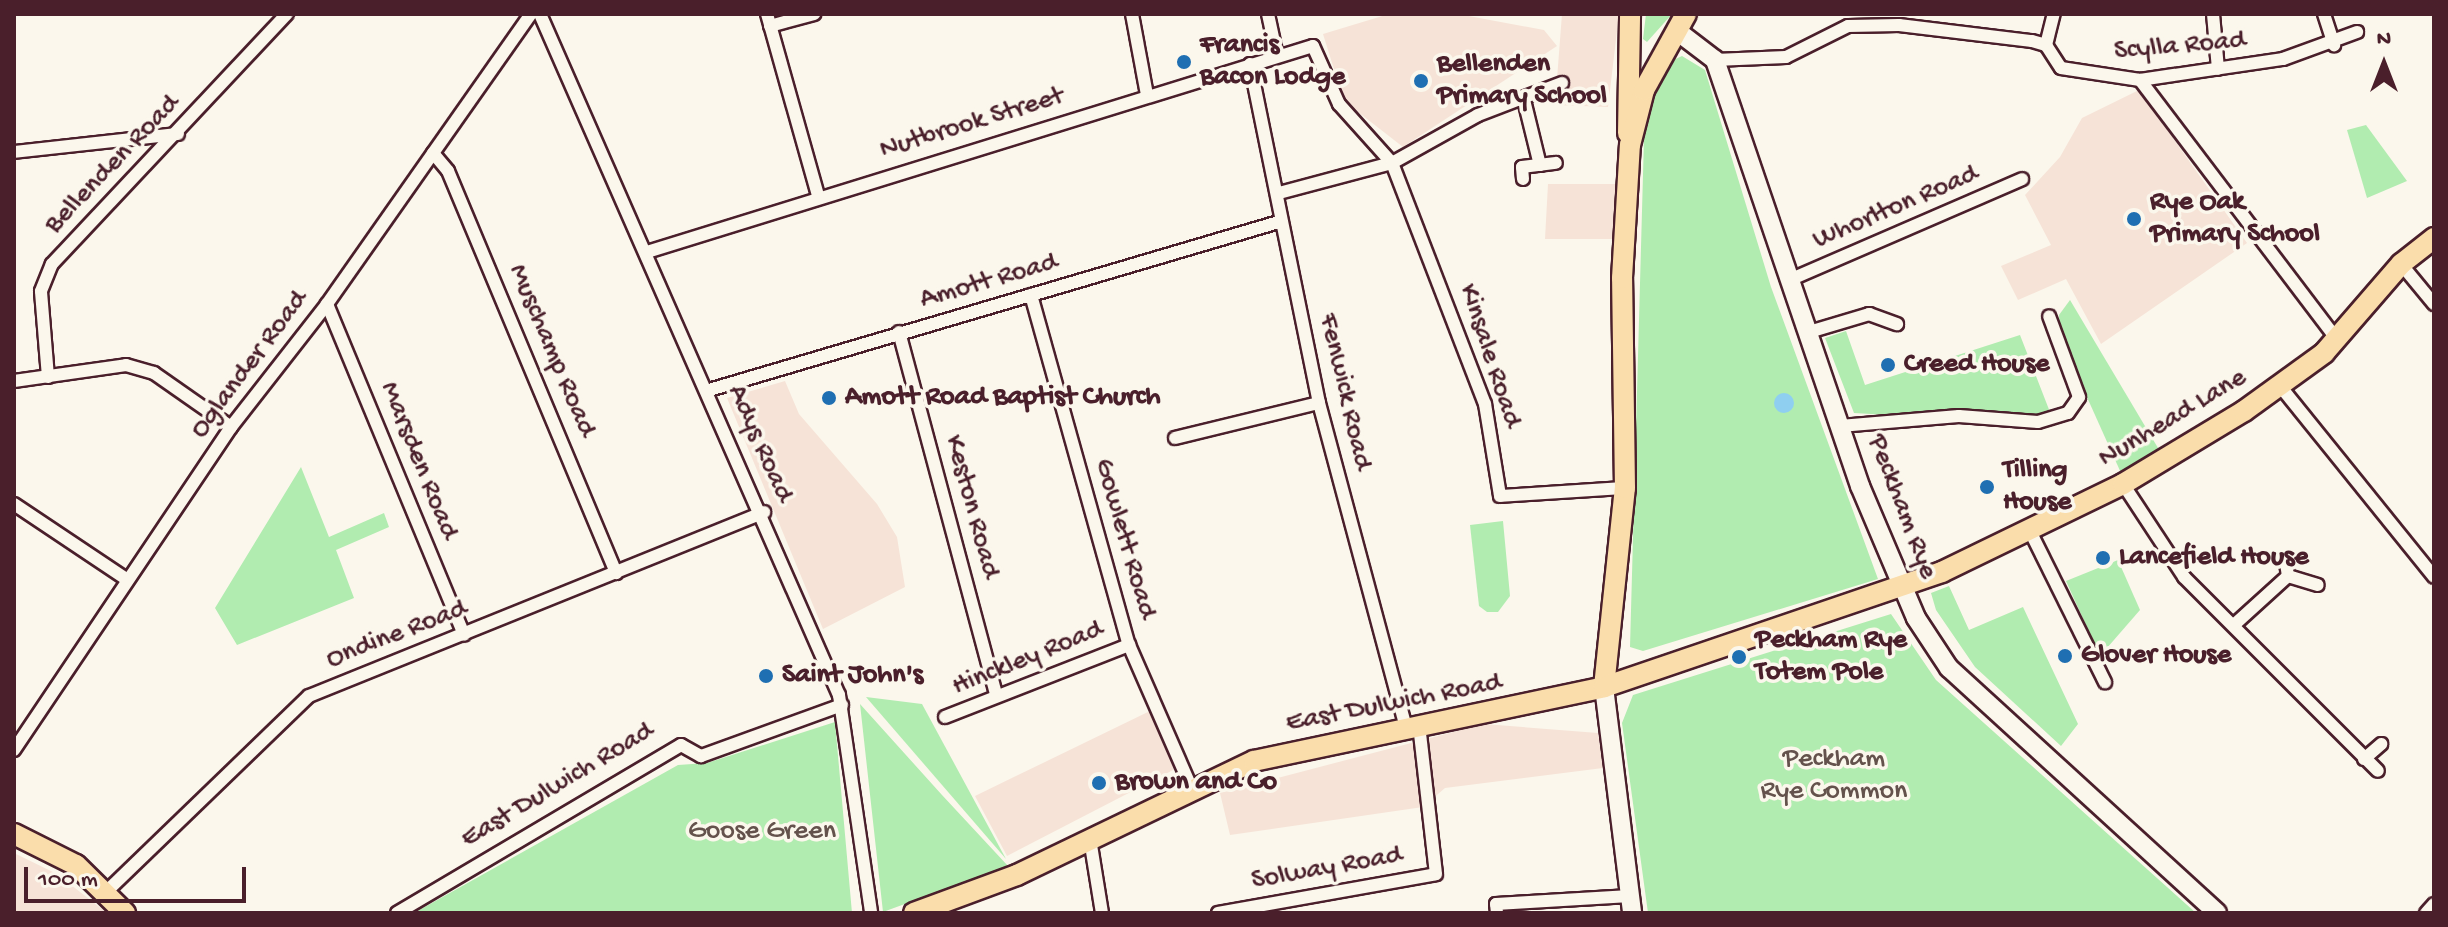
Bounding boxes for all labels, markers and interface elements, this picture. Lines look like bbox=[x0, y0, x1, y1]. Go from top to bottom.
north arrow bbox=[2344, 24, 2424, 104]
street label: Scylla Road bbox=[2113, 25, 2247, 69]
text: N bbox=[2377, 27, 2391, 53]
place label: Francis Bacon Lodge bbox=[1200, 29, 1345, 95]
place label: Bellenden Primary School bbox=[1437, 48, 1607, 114]
marker: Francis Bacon Lodge bbox=[1175, 53, 1193, 71]
marker: Bellenden Primary School bbox=[1412, 72, 1430, 90]
street label: Nutbrook Street bbox=[876, 80, 1068, 168]
street label: Bellenden Road bbox=[38, 88, 188, 242]
street label: Whorlton Road bbox=[1808, 158, 1984, 258]
place label: Rye Oak Primary School bbox=[2150, 186, 2320, 252]
marker: Rye Oak Primary School bbox=[2125, 210, 2143, 228]
street label: Amott Road bbox=[916, 246, 1062, 318]
street label: Muschamp Road bbox=[500, 260, 602, 442]
street label: Kinsale Road bbox=[1450, 280, 1528, 432]
street label: Oglander Road bbox=[184, 284, 316, 446]
street label: Fenwick Road bbox=[1310, 310, 1378, 474]
place label: Creed House bbox=[1904, 348, 2049, 382]
marker: Creed House bbox=[1879, 356, 1897, 374]
street label: Nunhead Lane bbox=[2093, 362, 2253, 476]
street label: Marsden Road bbox=[371, 377, 465, 545]
street label: Adys Road bbox=[718, 380, 800, 508]
place label: Amott Road Baptist Church bbox=[845, 381, 1161, 415]
marker: Amott Road Baptist Church bbox=[820, 389, 838, 407]
street label: Peckham Rye bbox=[1858, 430, 1944, 584]
street label: Keston Road bbox=[936, 432, 1006, 582]
place label: Tilling House bbox=[2003, 454, 2071, 520]
street label: Gowlett Road bbox=[1085, 455, 1163, 623]
marker: Tilling House bbox=[1978, 478, 1996, 496]
place label: Lancefield House bbox=[2119, 541, 2309, 575]
marker: Lancefield House bbox=[2094, 549, 2112, 567]
street label: Ondine Road bbox=[322, 593, 472, 677]
street label: Hinckley Road bbox=[948, 614, 1108, 704]
place label: Peckham Rye Totem Pole bbox=[1755, 624, 1907, 690]
place label: Glover House bbox=[2081, 639, 2231, 673]
marker: Glover House bbox=[2056, 647, 2074, 665]
marker: Peckham Rye Totem Pole bbox=[1730, 648, 1748, 666]
place label: Saint John's bbox=[782, 659, 923, 693]
marker: Saint John's bbox=[757, 667, 775, 685]
street label: East Dulwich Road bbox=[1283, 667, 1505, 741]
street label: East Dulwich Road bbox=[455, 715, 661, 857]
park label: Peckham Rye Common bbox=[1761, 743, 1907, 809]
place label: Brown and Co bbox=[1115, 766, 1277, 800]
marker: Brown and Co bbox=[1090, 774, 1108, 792]
park label: Goose Green bbox=[688, 815, 836, 849]
street label: Solway Road bbox=[1249, 839, 1405, 899]
scale bar bbox=[28, 851, 250, 901]
text: 100 m bbox=[38, 866, 98, 895]

